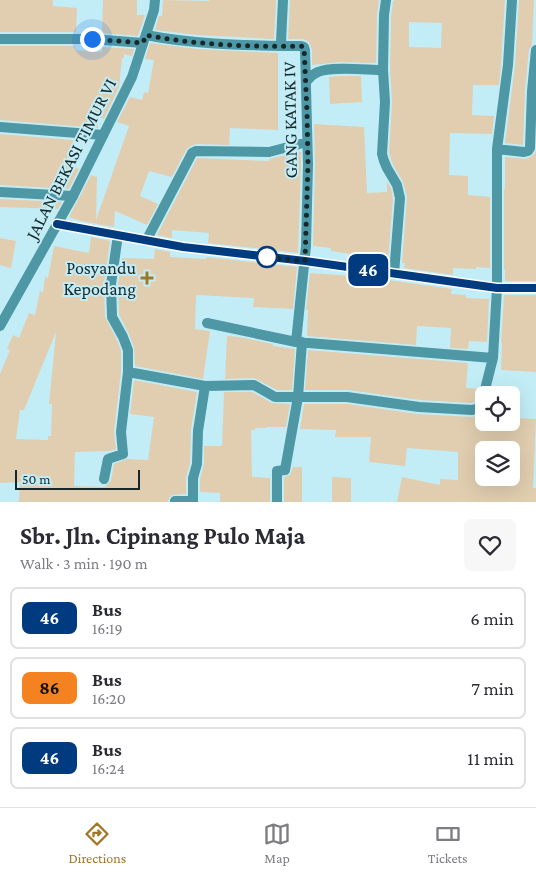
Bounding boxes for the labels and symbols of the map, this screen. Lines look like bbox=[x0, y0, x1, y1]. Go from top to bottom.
your location bbox=[80, 27, 105, 52]
street label: GANG KATAK IV bbox=[279, 61, 301, 179]
street label: JALAN BEKASI TIMUR VI bbox=[21, 75, 120, 245]
unlabelled marker bbox=[256, 246, 278, 268]
line badge: 46 bbox=[346, 254, 390, 286]
place label: Posyandu Kepodang bbox=[63, 258, 136, 299]
marker: Posyandu Kepodang bbox=[140, 271, 154, 285]
scale bar bbox=[15, 467, 140, 490]

